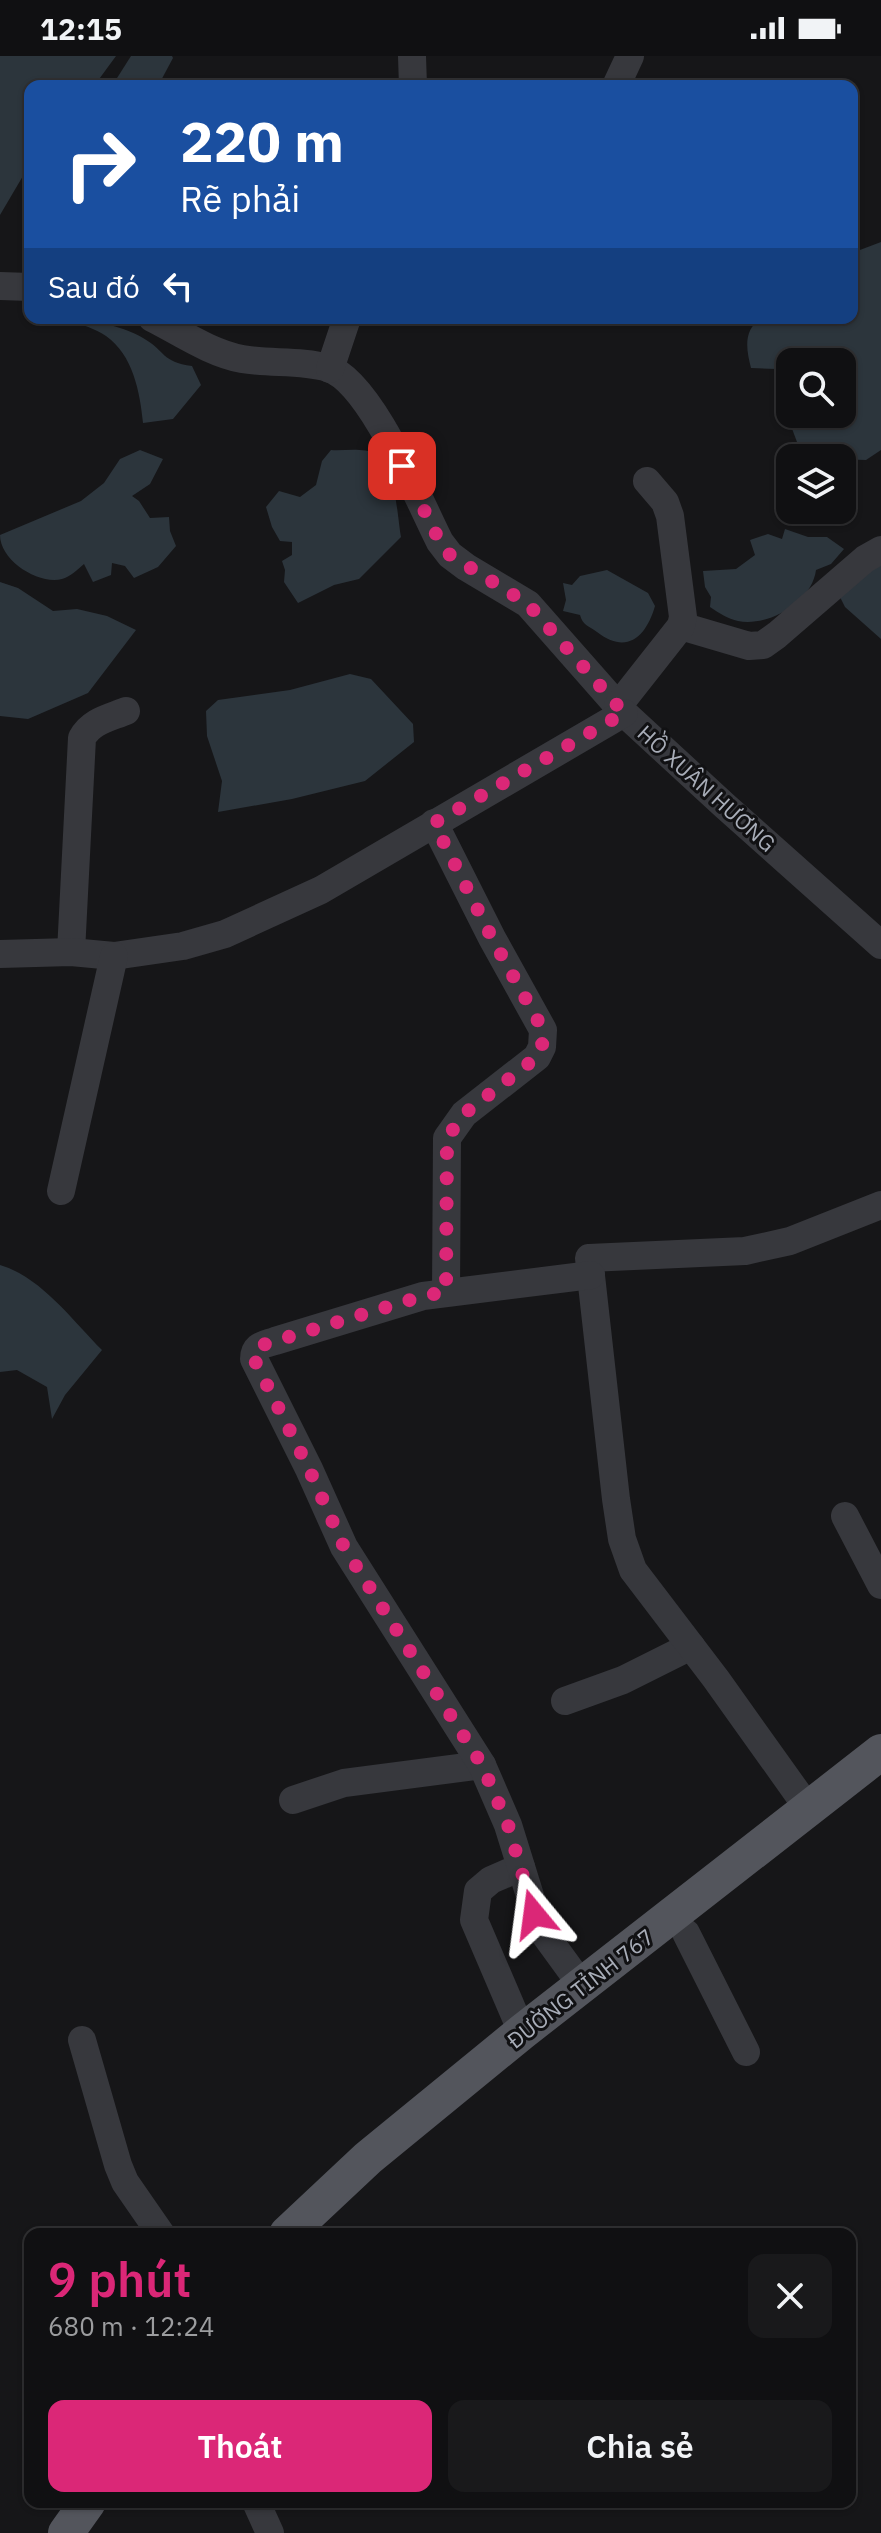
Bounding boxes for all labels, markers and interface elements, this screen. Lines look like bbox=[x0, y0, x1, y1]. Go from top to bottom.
text: 12:15 bbox=[40, 9, 122, 48]
text: 220 m bbox=[180, 105, 344, 177]
icon: right bbox=[48, 112, 152, 216]
text: Rẽ phải bbox=[180, 175, 300, 222]
icon: left bbox=[156, 264, 200, 308]
text: Sau đó bbox=[48, 267, 140, 306]
map controls bbox=[776, 348, 856, 524]
button: search bbox=[776, 348, 856, 428]
pin bbox=[368, 432, 436, 500]
icon: arrive bbox=[380, 444, 424, 488]
button: layers bbox=[776, 444, 856, 524]
street label: HỒ XUÂN HƯƠNG bbox=[632, 717, 784, 858]
position arrow bbox=[492, 1872, 576, 1956]
street label: ĐƯỜNG TỈNH 767 bbox=[501, 1922, 659, 2054]
text: 9 phút bbox=[48, 2248, 191, 2310]
button: close bbox=[748, 2254, 832, 2338]
text: 680 m · 12:24 bbox=[48, 2309, 214, 2343]
button: Thoát bbox=[48, 2400, 432, 2492]
button: Chia sẻ bbox=[448, 2400, 832, 2492]

